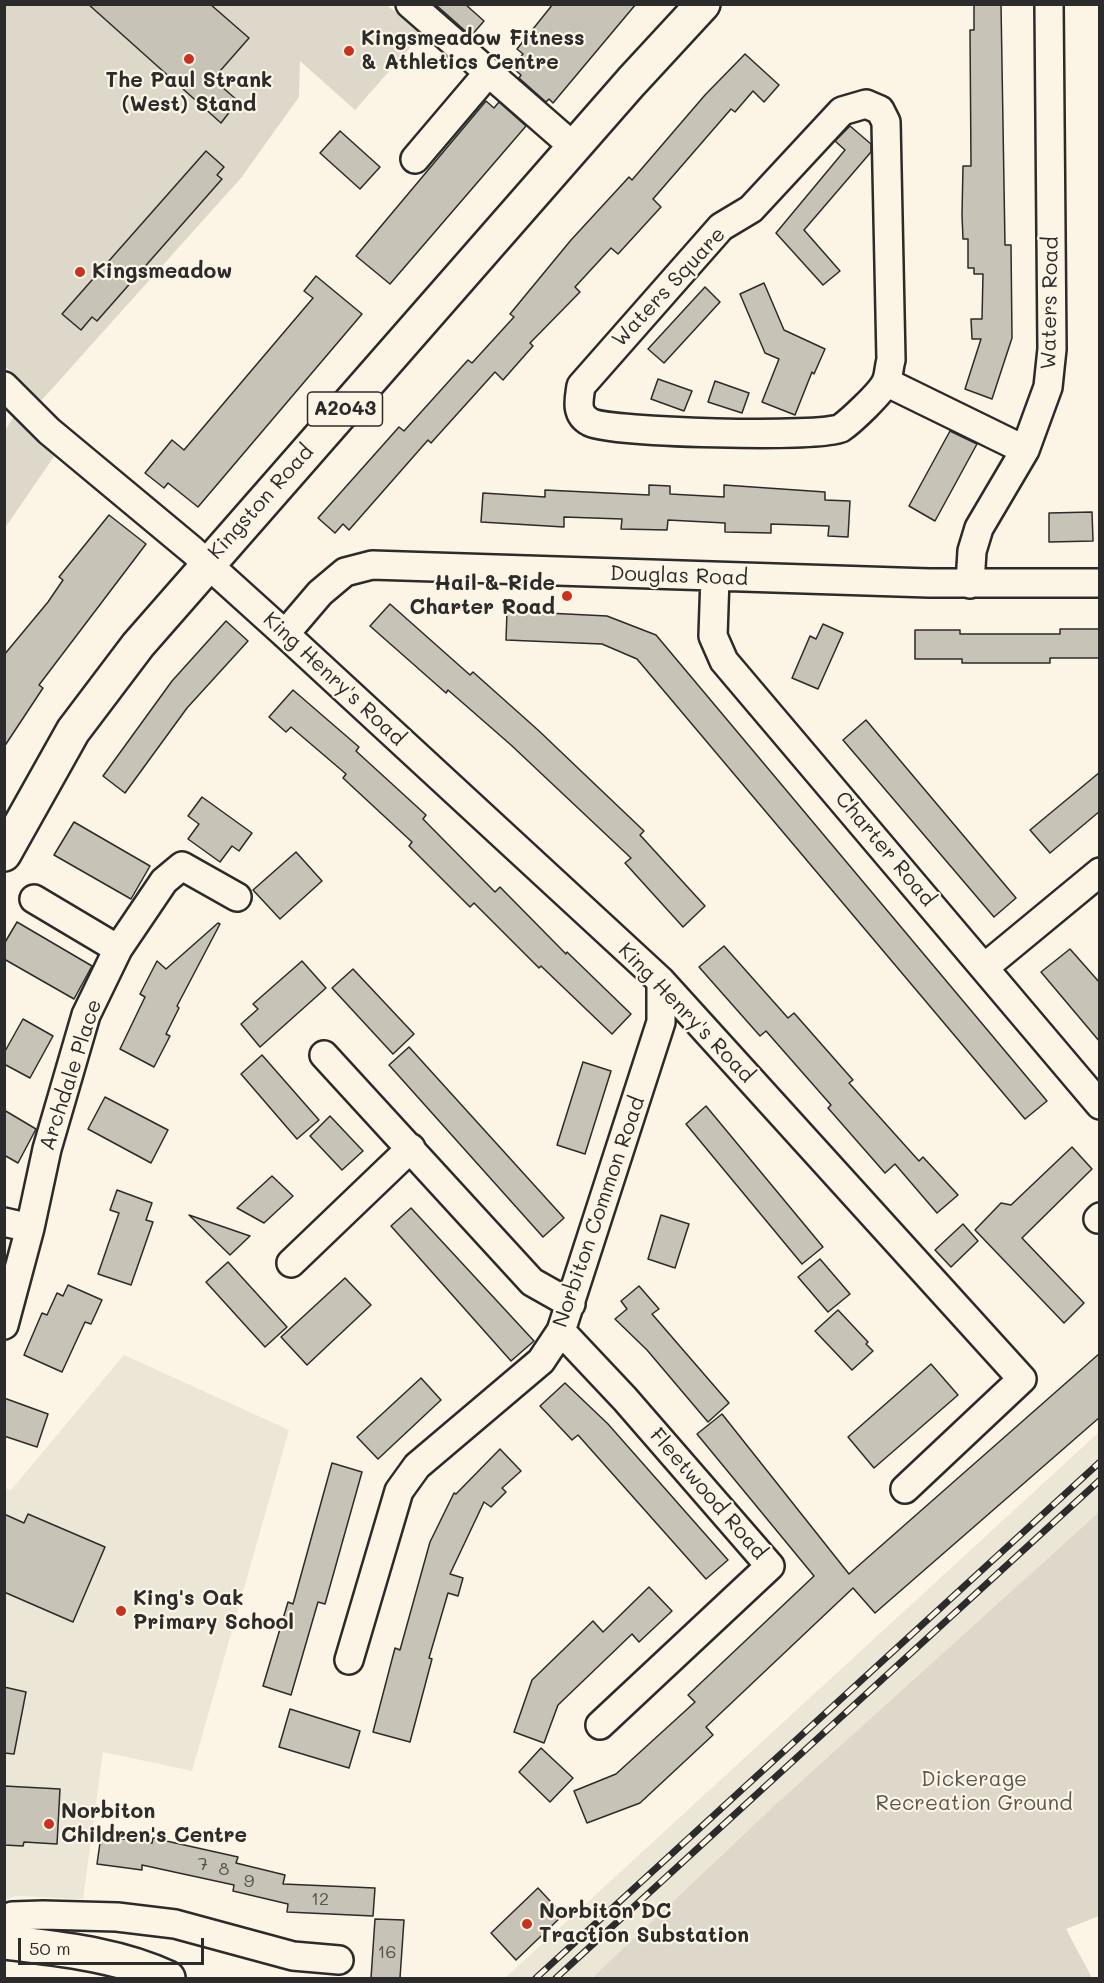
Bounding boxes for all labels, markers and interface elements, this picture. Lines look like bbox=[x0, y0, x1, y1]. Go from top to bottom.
place label: Kingsmeadow Fitness & Athletics Centre bbox=[361, 26, 585, 76]
marker: Kingsmeadow Fitness & Athletics Centre bbox=[342, 44, 356, 58]
marker: The Paul Strank (West) Stand bbox=[182, 52, 196, 66]
place label: The Paul Strank (West) Stand bbox=[106, 68, 272, 118]
street label: Waters Square bbox=[607, 222, 731, 352]
street label: Waters Road bbox=[1036, 236, 1064, 370]
place label: Kingsmeadow bbox=[92, 259, 232, 285]
marker: Kingsmeadow bbox=[73, 265, 87, 279]
road number: A2043 bbox=[308, 392, 382, 426]
street label: Kingston Road bbox=[203, 439, 319, 565]
street label: Douglas Road bbox=[610, 561, 748, 591]
place label: Hail & Ride Charter Road bbox=[410, 571, 555, 621]
marker: Hail & Ride Charter Road bbox=[560, 589, 574, 603]
street label: King Henry's Road bbox=[258, 607, 410, 751]
street label: Charter Road bbox=[830, 786, 940, 912]
street label: King Henry's Road bbox=[613, 938, 759, 1088]
street label: Archdale Place bbox=[35, 996, 107, 1154]
street label: Norbiton Common Road bbox=[548, 1093, 650, 1331]
street label: Fleetwood Road bbox=[644, 1423, 772, 1565]
place label: King's Oak Primary School bbox=[133, 1586, 294, 1636]
marker: King's Oak Primary School bbox=[114, 1604, 128, 1618]
park label: Dickerage Recreation Ground bbox=[876, 1767, 1072, 1817]
place label: Norbiton Children's Centre bbox=[61, 1799, 247, 1849]
marker: Norbiton Children's Centre bbox=[42, 1817, 56, 1831]
house number: 7 bbox=[198, 1853, 208, 1875]
house number: 8 bbox=[219, 1858, 229, 1880]
house number: 9 bbox=[244, 1870, 254, 1892]
house number: 12 bbox=[311, 1888, 329, 1910]
place label: Norbiton DC Traction Substation bbox=[539, 1899, 749, 1949]
marker: Norbiton DC Traction Substation bbox=[520, 1917, 534, 1931]
scale bar bbox=[21, 1926, 207, 1964]
text: 50 m bbox=[29, 1936, 71, 1960]
house number: 16 bbox=[378, 1941, 396, 1963]

